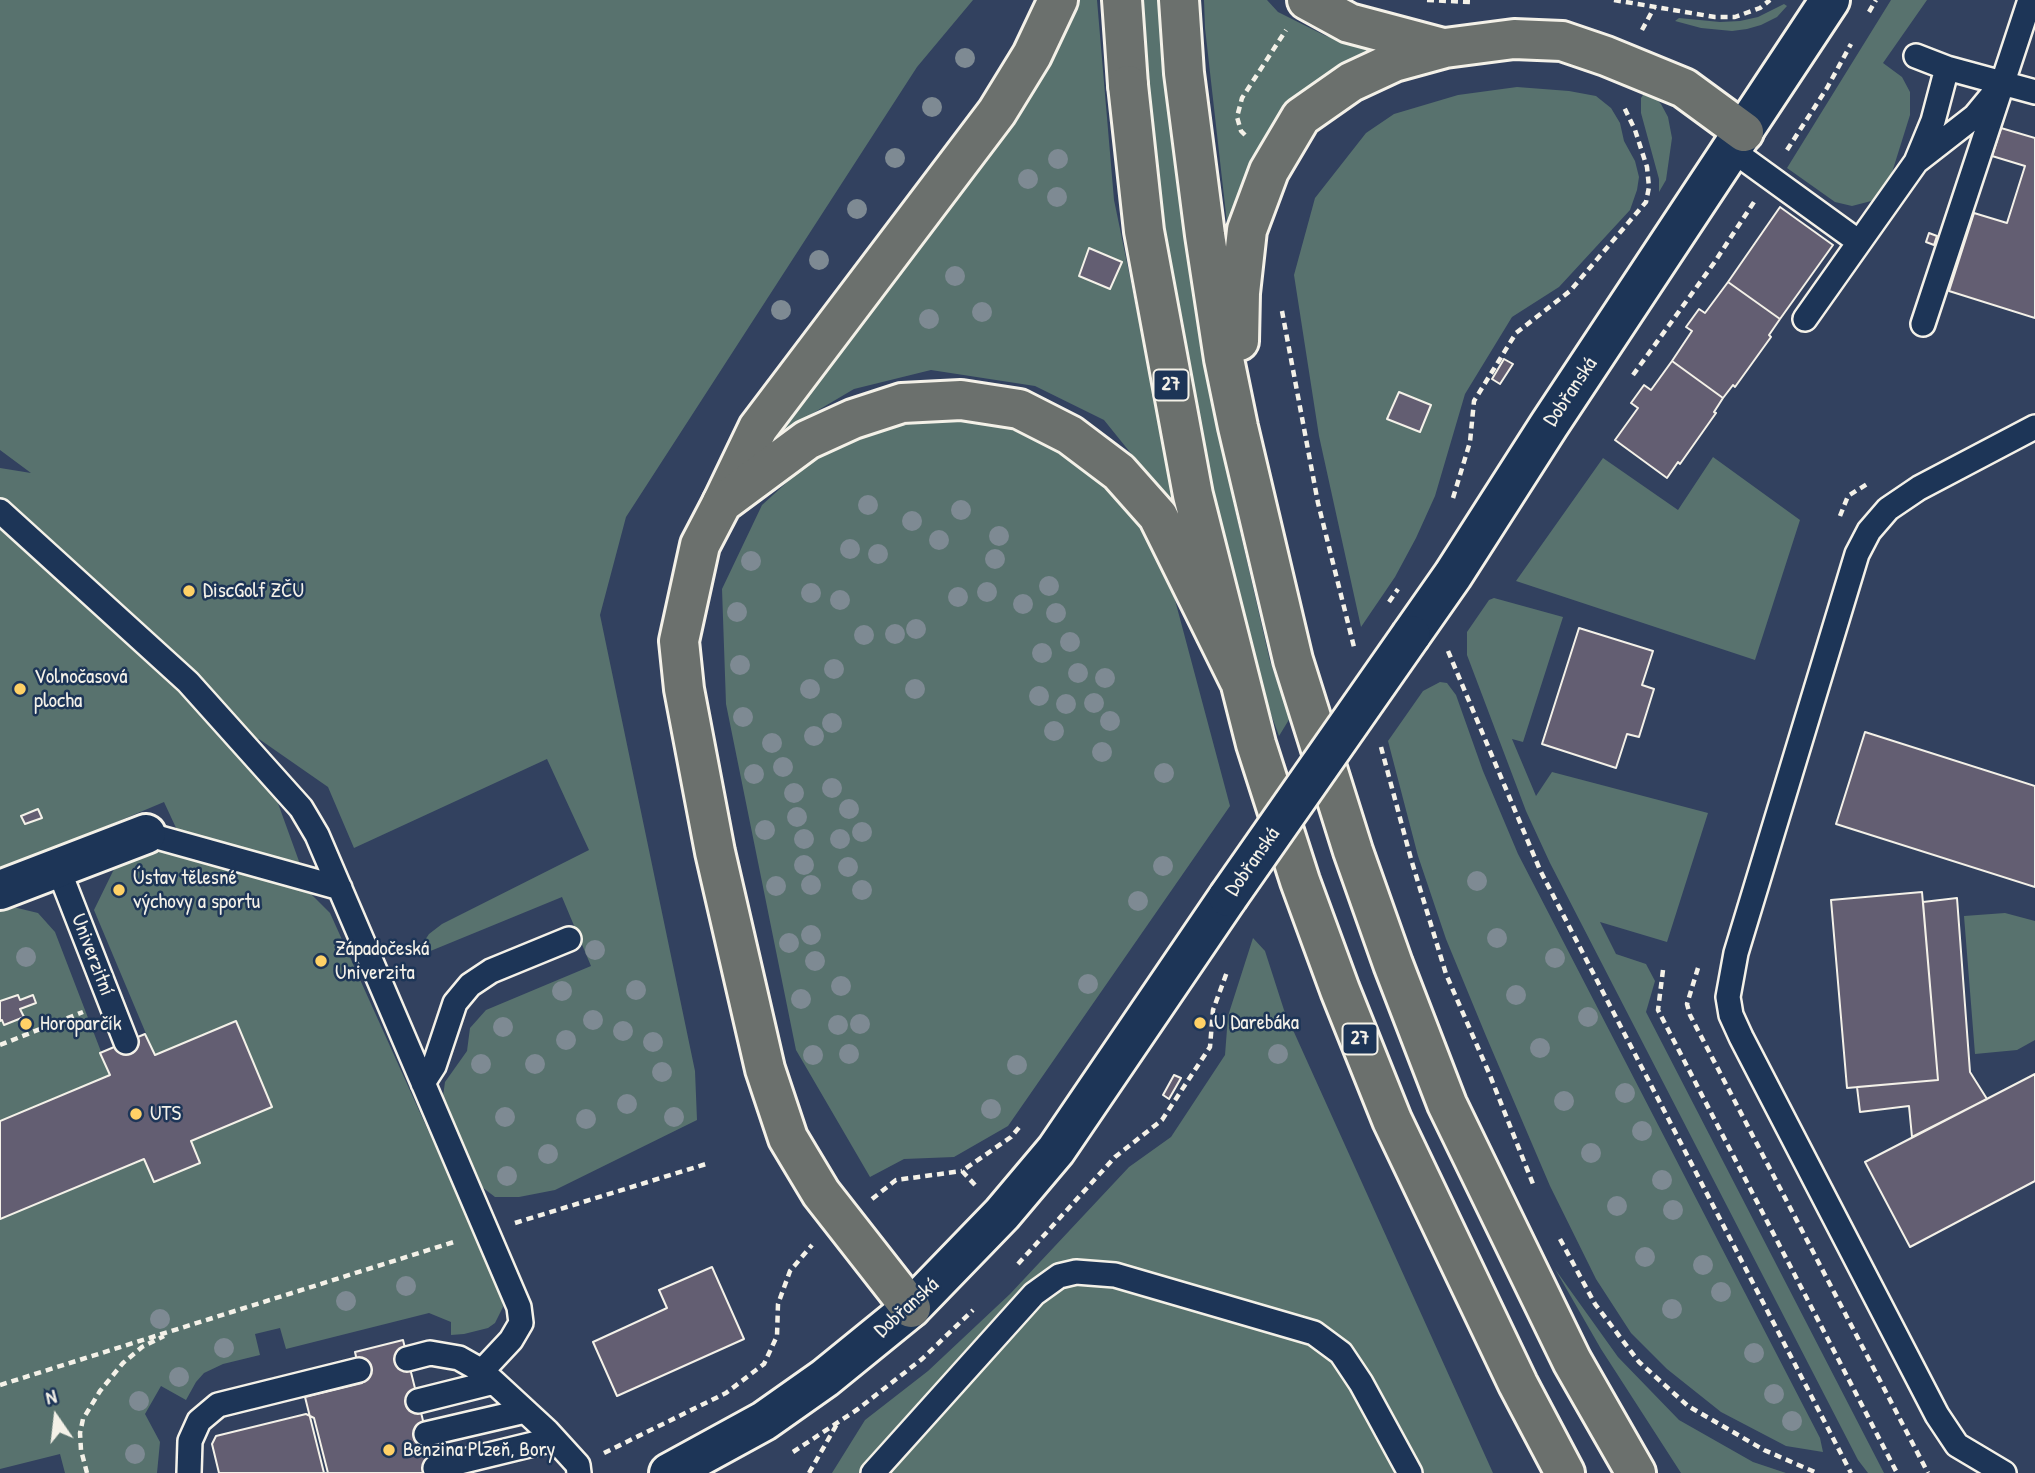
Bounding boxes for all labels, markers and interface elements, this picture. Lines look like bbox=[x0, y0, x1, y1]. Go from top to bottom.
street label: Dobřanská bbox=[1539, 353, 1603, 431]
road number: 27 bbox=[1154, 370, 1188, 400]
place label: DiscGolf ZČU bbox=[203, 578, 304, 604]
marker: DiscGolf ZČU bbox=[181, 583, 197, 599]
place label: Volnočasová plocha bbox=[34, 664, 127, 714]
marker: Volnočasová plocha bbox=[12, 681, 28, 697]
street label: Dobřanská bbox=[1220, 823, 1286, 901]
place label: Ústav tělesné výchovy a sportu bbox=[133, 865, 260, 915]
marker: Ústav tělesné výchovy a sportu bbox=[111, 882, 127, 898]
street label: Univerzitní bbox=[65, 910, 119, 1000]
place label: Západočeská Univerzita bbox=[335, 936, 429, 986]
marker: Západočeská Univerzita bbox=[313, 953, 329, 969]
place label: U Darebáka bbox=[1214, 1010, 1299, 1036]
place label: Horoparčík bbox=[40, 1011, 122, 1037]
marker: U Darebáka bbox=[1192, 1015, 1208, 1031]
marker: Horoparčík bbox=[18, 1016, 34, 1032]
road number: 27 bbox=[1342, 1023, 1378, 1054]
place label: UTS bbox=[150, 1101, 181, 1127]
marker: UTS bbox=[128, 1106, 144, 1122]
street label: Dobřanská bbox=[870, 1273, 944, 1343]
north arrow bbox=[21, 1382, 91, 1452]
text: N bbox=[43, 1383, 59, 1410]
place label: Benzina Plzeň, Bory bbox=[403, 1437, 555, 1463]
marker: Benzina Plzeň, Bory bbox=[381, 1442, 397, 1458]

